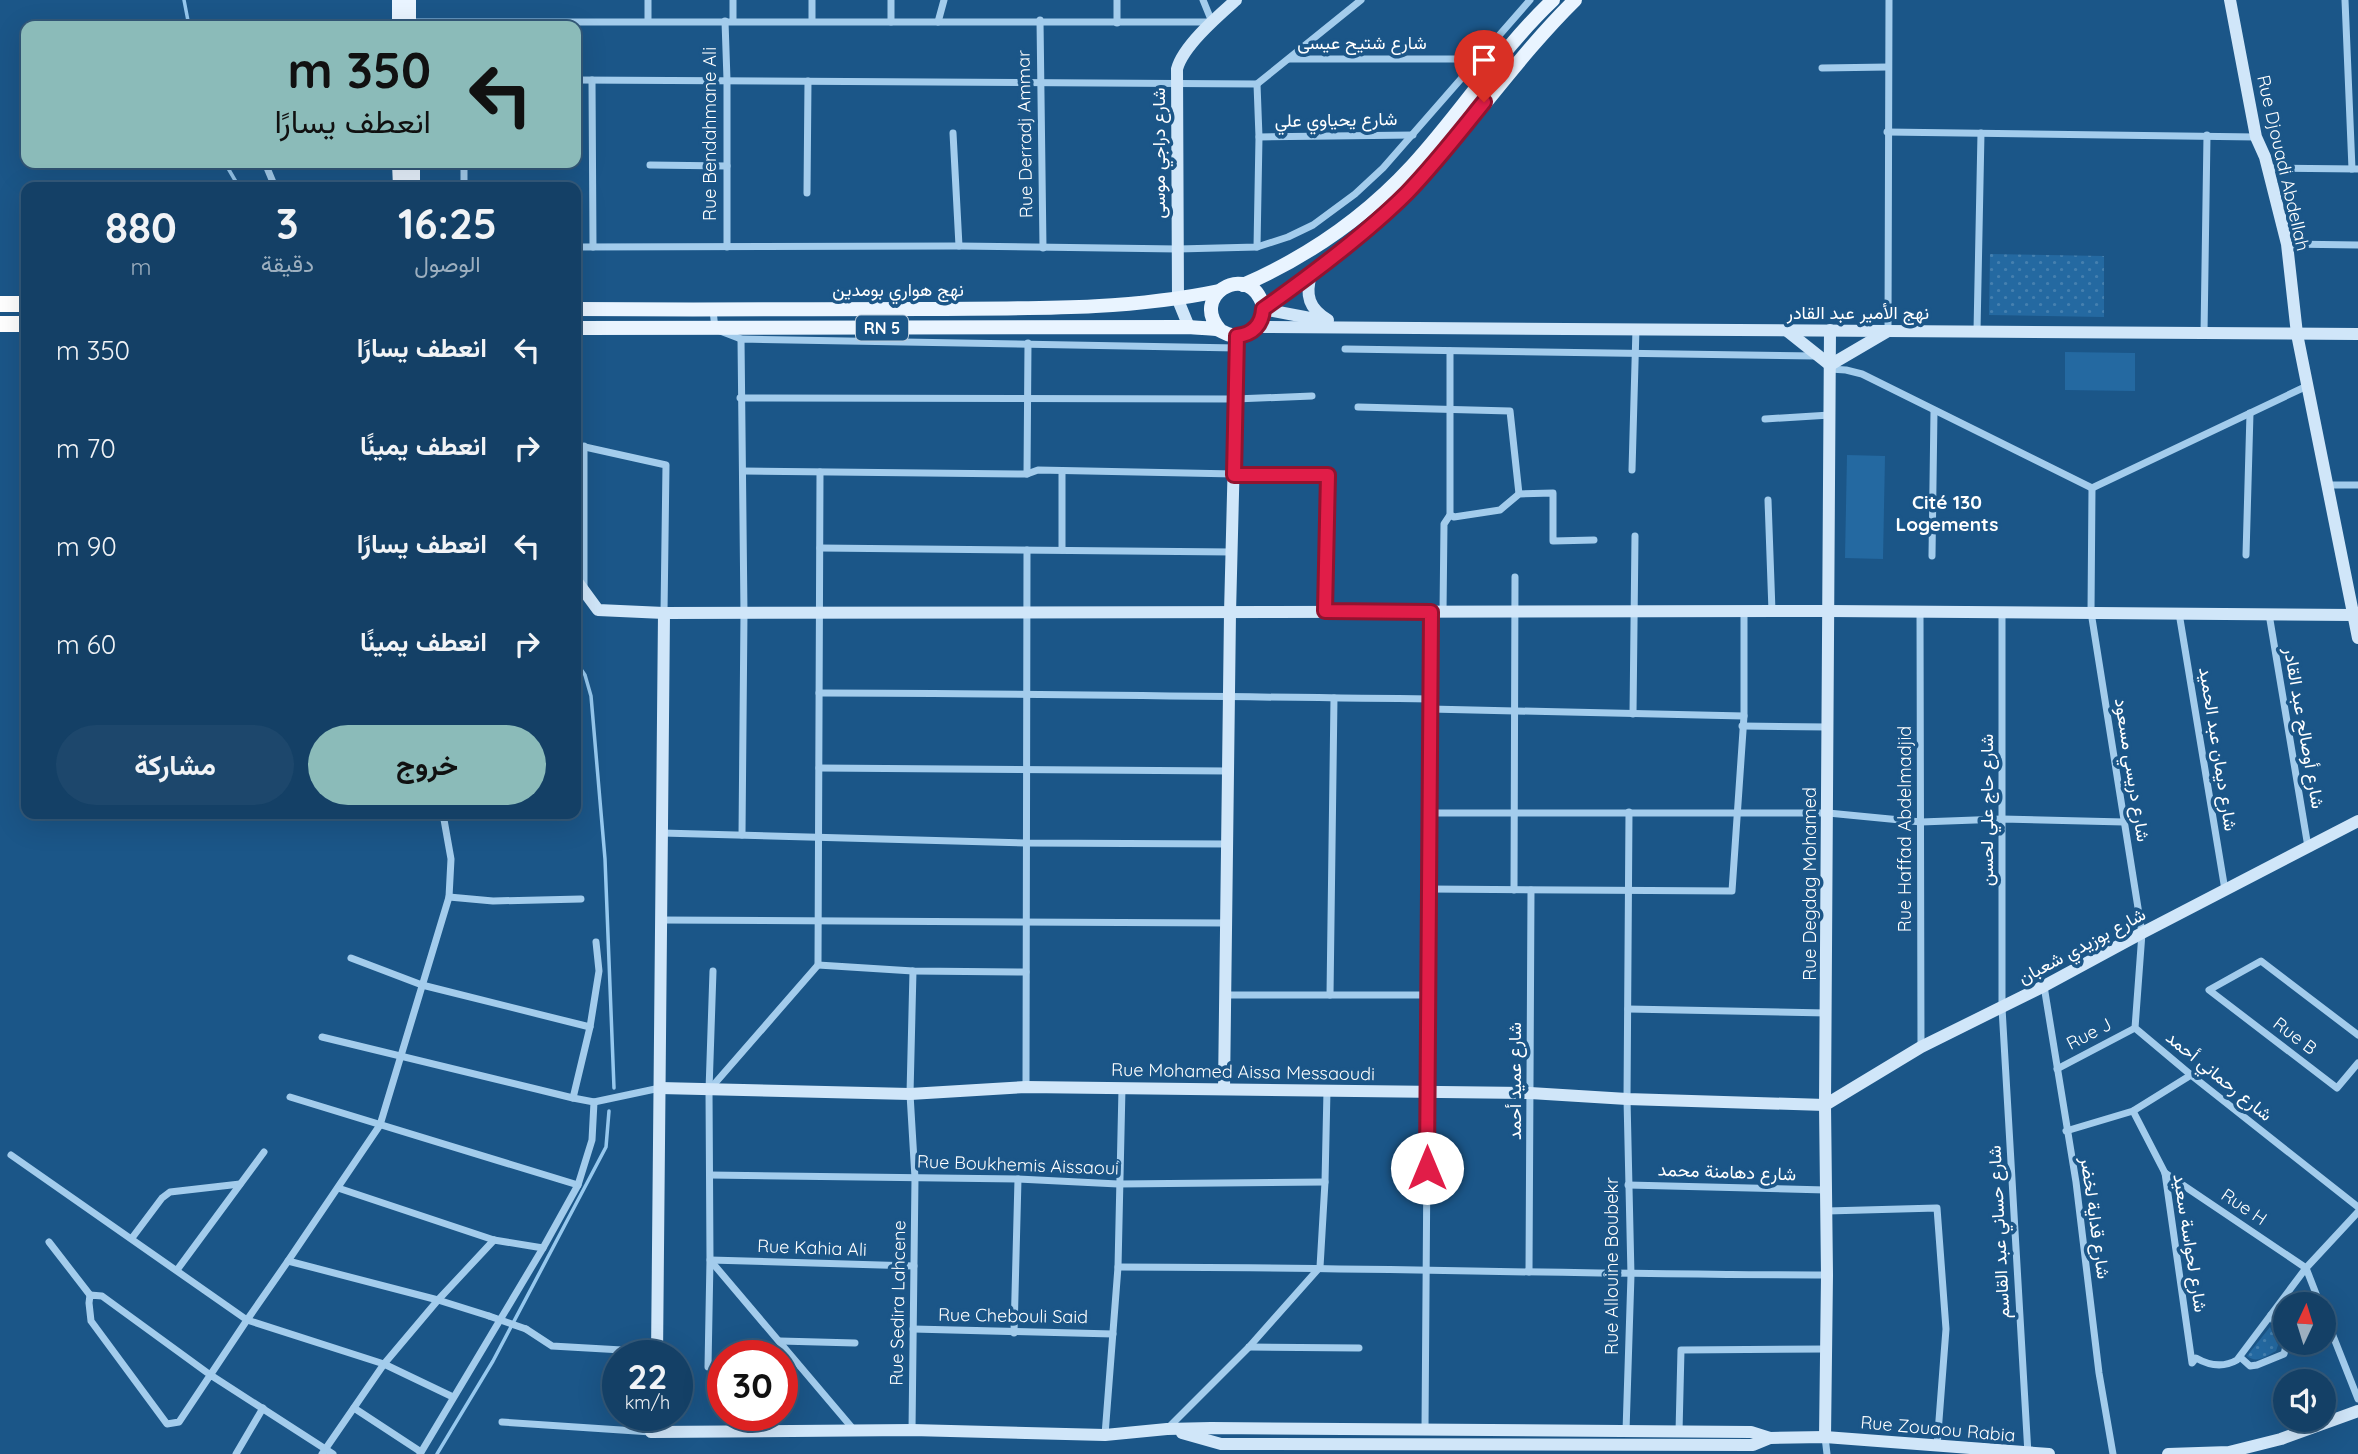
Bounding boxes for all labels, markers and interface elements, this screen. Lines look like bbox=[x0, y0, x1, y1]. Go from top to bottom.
pin bbox=[1454, 30, 1514, 102]
street label: شارع شتيح عيسى bbox=[1297, 31, 1427, 55]
text: 350 m bbox=[287, 39, 431, 100]
icon: arrive bbox=[1465, 41, 1503, 79]
street label: Rue Bendahmane Ali bbox=[698, 47, 721, 221]
icon: left bbox=[455, 49, 546, 140]
street label: Rue Derradj Ammar bbox=[1012, 50, 1037, 218]
street label: Rue Djouadi Abdellah bbox=[2252, 73, 2315, 253]
street label: شارع دراجي موسى bbox=[1147, 88, 1174, 218]
text: انعطف يسارًا bbox=[275, 101, 431, 141]
street label: شارع يحياوي علي bbox=[1274, 107, 1398, 136]
text: 3 bbox=[276, 197, 299, 250]
text: 16:25 bbox=[398, 197, 497, 250]
text: 880 bbox=[105, 201, 177, 254]
text: دقيقة bbox=[261, 249, 314, 278]
text: الوصول bbox=[414, 249, 481, 278]
text: m bbox=[130, 252, 151, 281]
street label: نهج هواري بومدين bbox=[832, 278, 964, 305]
street label: نهج الأمير عبد القادر bbox=[1786, 301, 1929, 325]
road number: RN 5 bbox=[856, 316, 908, 340]
text: انعطف يسارًا bbox=[357, 331, 487, 364]
icon: left bbox=[508, 331, 546, 369]
text: 350 m bbox=[56, 334, 130, 367]
text: انعطف يمينًا bbox=[360, 429, 487, 462]
icon: right bbox=[508, 429, 546, 467]
text: 70 m bbox=[56, 432, 116, 465]
district label: Cité 130 Logements bbox=[1896, 490, 1998, 536]
text: انعطف يسارًا bbox=[357, 527, 487, 560]
icon: left bbox=[508, 527, 546, 565]
text: 90 m bbox=[56, 530, 117, 563]
text: انعطف يمينًا bbox=[360, 625, 487, 658]
icon: right bbox=[508, 625, 546, 663]
text: 60 m bbox=[56, 628, 116, 661]
street label: شارع أوصالح عبد القادر bbox=[2278, 644, 2330, 811]
street label: شارع ديمان عبد الحميد bbox=[2193, 665, 2243, 833]
street label: شارع دريسي مسعود bbox=[2106, 697, 2155, 844]
button: مشاركة bbox=[56, 725, 294, 805]
button: خروج bbox=[308, 725, 546, 805]
street label: Rue Haffad Abdelmadjid bbox=[1893, 726, 1916, 932]
street label: شارع حاج علي لحسن bbox=[1975, 734, 2002, 886]
street label: Rue Degdag Mohamed bbox=[1798, 787, 1821, 981]
street label: شارع بوزيدي شعبان bbox=[2014, 902, 2151, 992]
street label: Rue B bbox=[2269, 1012, 2322, 1060]
street label: Rue J bbox=[2062, 1013, 2115, 1055]
street label: شارع عميد أحمد bbox=[1503, 1022, 1527, 1140]
street label: شارع رحماني أحمد bbox=[2159, 1026, 2277, 1129]
street label: Rue Mohamed Aissa Messaoudi bbox=[1111, 1058, 1375, 1085]
position arrow bbox=[1390, 1131, 1464, 1205]
street label: شارع حساني عبد القاسم bbox=[1982, 1145, 2019, 1319]
street label: Rue Boukhemis Aissaoui bbox=[917, 1149, 1119, 1180]
street label: شارع قداية لخضر bbox=[2074, 1155, 2115, 1280]
street label: شارع دهامنة محمد bbox=[1657, 1158, 1797, 1186]
street label: شارع لحواسة سعيد bbox=[2167, 1172, 2213, 1314]
street label: Rue Allouine Boubekr bbox=[1600, 1177, 1623, 1355]
street label: Rue H bbox=[2217, 1183, 2272, 1230]
street label: Rue Sedira Lahcene bbox=[885, 1220, 910, 1386]
street label: Rue Kahia Ali bbox=[757, 1234, 867, 1261]
north arrow bbox=[2273, 1292, 2336, 1354]
map controls bbox=[2273, 1292, 2336, 1432]
street label: Rue Chebouli Said bbox=[938, 1303, 1088, 1328]
speed limit sign: 30 bbox=[707, 1340, 798, 1431]
text: 22 bbox=[628, 1354, 667, 1398]
button: sound bbox=[2273, 1369, 2336, 1432]
text: km/h bbox=[625, 1391, 670, 1414]
street label: Rue Zouaou Rabia bbox=[1860, 1410, 2016, 1447]

